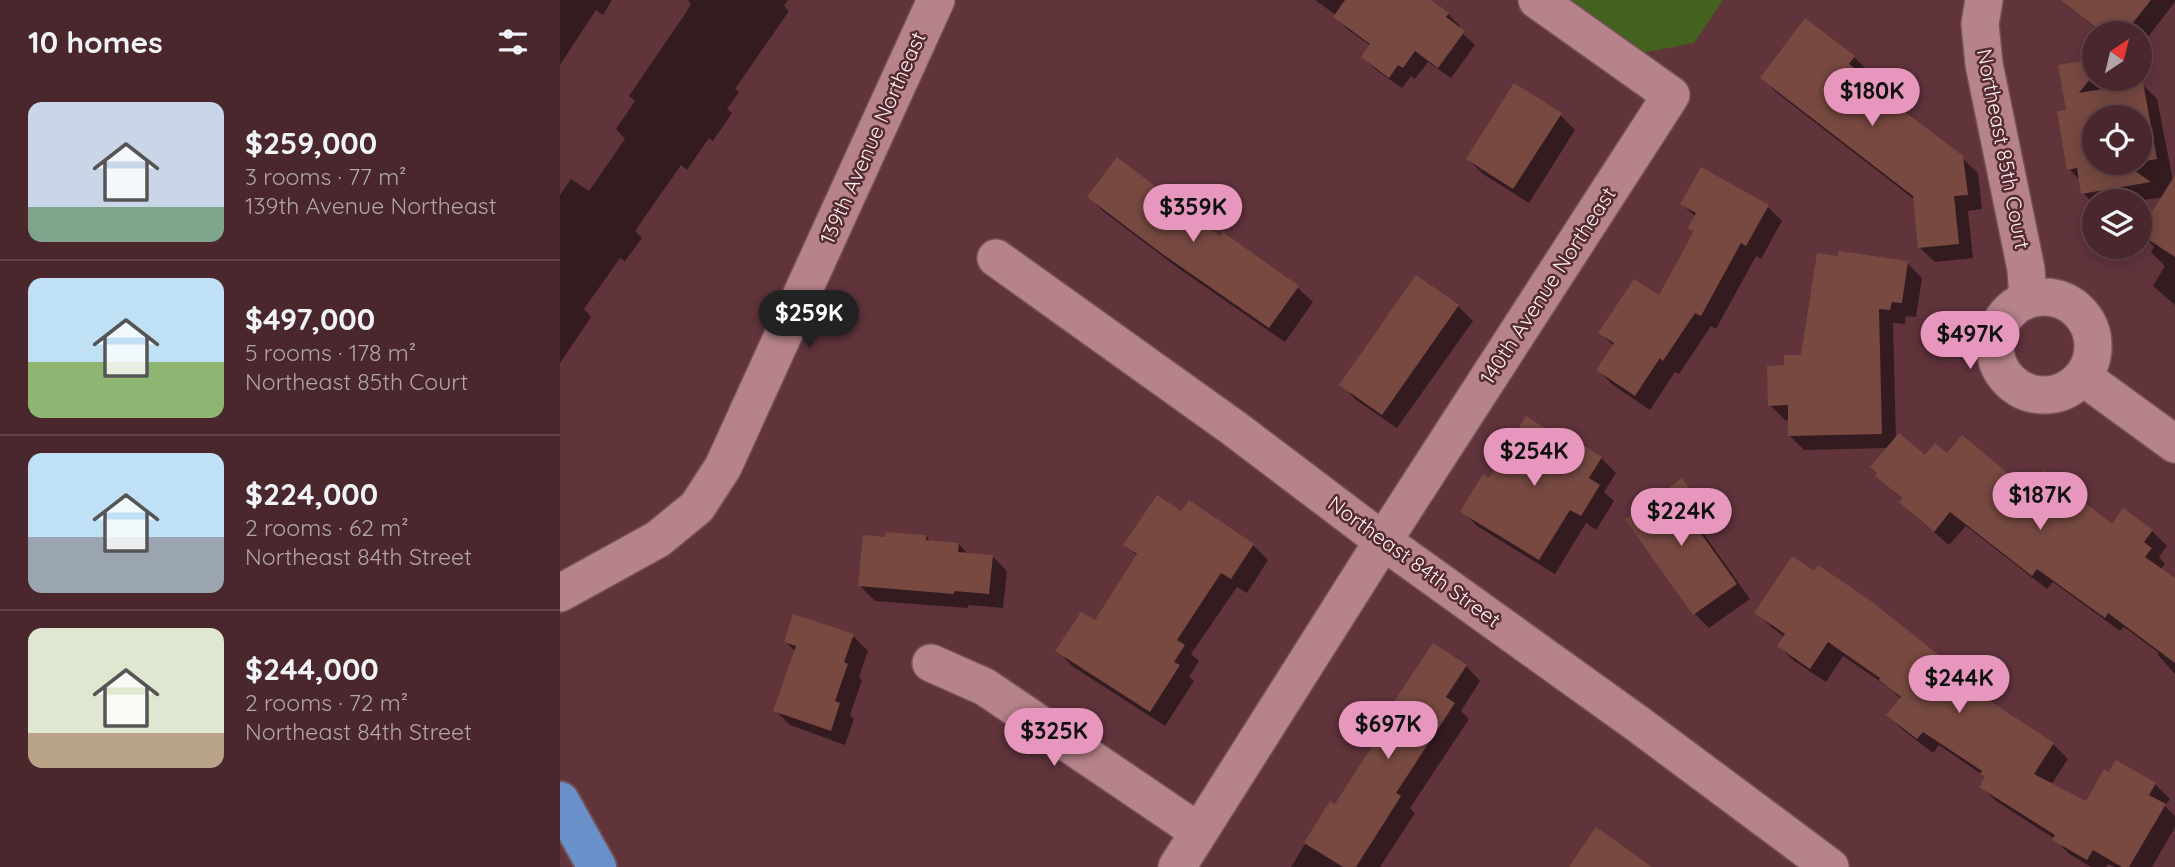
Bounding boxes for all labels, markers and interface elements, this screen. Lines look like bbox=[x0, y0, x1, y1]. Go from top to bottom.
north arrow bbox=[2082, 21, 2152, 91]
map controls bbox=[2082, 21, 2152, 259]
text: 10 homes bbox=[28, 23, 163, 61]
icon: filters bbox=[494, 23, 532, 61]
street label: 139th Avenue Northeast bbox=[814, 27, 931, 248]
street label: Northeast 85th Court bbox=[1972, 46, 2036, 251]
pin: $180K bbox=[1823, 68, 1921, 128]
text: $180K bbox=[1840, 76, 1904, 105]
button: locate bbox=[2082, 105, 2152, 175]
text: $259,000 bbox=[245, 124, 377, 162]
icon: home bbox=[84, 130, 168, 214]
text: 3 rooms · 77 m² bbox=[245, 162, 406, 191]
street label: 140th Avenue Northeast bbox=[1474, 182, 1621, 389]
pin: $359K bbox=[1144, 184, 1242, 244]
button: layers bbox=[2082, 189, 2152, 259]
text: 139th Avenue Northeast bbox=[245, 191, 496, 220]
text: $359K bbox=[1159, 192, 1227, 221]
pin: $259K bbox=[760, 290, 858, 350]
text: $259K bbox=[775, 298, 843, 327]
text: $497,000 bbox=[245, 300, 375, 338]
icon: home bbox=[84, 306, 168, 390]
pin: $497K bbox=[1921, 312, 2019, 371]
text: $497K bbox=[1937, 319, 2003, 348]
text: 5 rooms · 178 m² bbox=[245, 338, 416, 367]
text: Northeast 85th Court bbox=[245, 367, 468, 396]
pin: $254K bbox=[1485, 428, 1583, 488]
text: $254K bbox=[1500, 436, 1568, 465]
pin: $187K bbox=[1991, 472, 2089, 532]
text: $224,000 bbox=[245, 475, 378, 513]
text: $187K bbox=[2009, 480, 2071, 509]
icon: home bbox=[84, 481, 168, 565]
pin: $224K bbox=[1632, 489, 1730, 548]
street label: Northeast 84th Street bbox=[1323, 490, 1506, 633]
text: $224K bbox=[1647, 496, 1715, 525]
text: 2 rooms · 62 m² bbox=[245, 513, 409, 542]
text: Northeast 84th Street bbox=[245, 542, 472, 571]
text: $244,000 bbox=[245, 650, 379, 688]
icon: home bbox=[84, 656, 168, 740]
pin: $244K bbox=[1910, 656, 2008, 715]
text: $244K bbox=[1925, 663, 1993, 692]
text: 2 rooms · 72 m² bbox=[245, 688, 408, 717]
pin: $697K bbox=[1339, 702, 1437, 761]
pin: $325K bbox=[1005, 708, 1103, 768]
text: $697K bbox=[1355, 709, 1421, 738]
text: $325K bbox=[1020, 716, 1088, 745]
text: Northeast 84th Street bbox=[245, 717, 472, 746]

